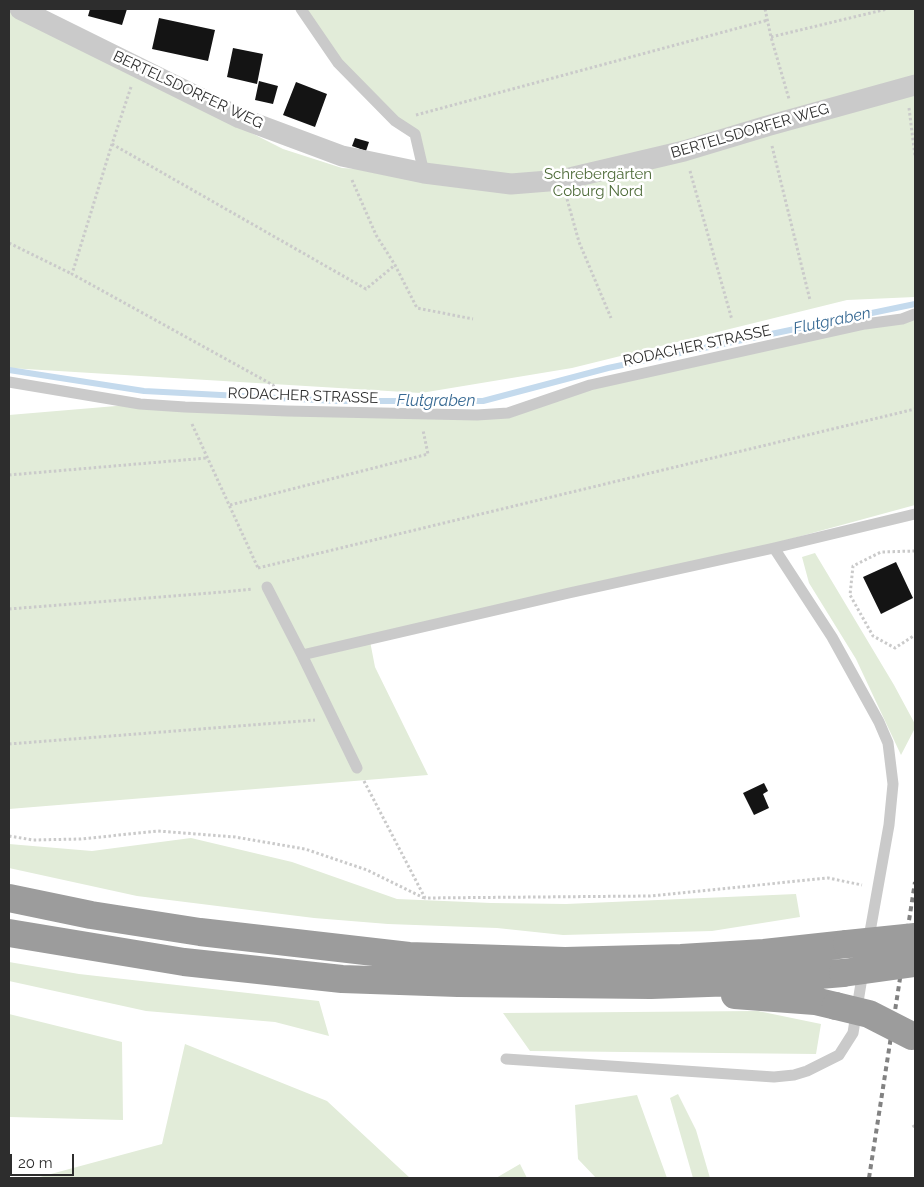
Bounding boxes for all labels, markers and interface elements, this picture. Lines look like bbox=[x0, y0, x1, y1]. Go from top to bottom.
street label: BERTELSDORFER WEG bbox=[110, 47, 266, 133]
street label: BERTELSDORFER WEG bbox=[669, 100, 831, 162]
park label: Schrebergärten Coburg Nord bbox=[544, 165, 652, 200]
water label: Flutgraben bbox=[791, 303, 873, 339]
street label: RODACHER STRASSE bbox=[621, 322, 773, 370]
street label: RODACHER STRASSE bbox=[227, 384, 379, 408]
water label: Flutgraben bbox=[397, 391, 475, 411]
scale bar bbox=[12, 1144, 76, 1176]
text: 20 m bbox=[18, 1154, 53, 1172]

